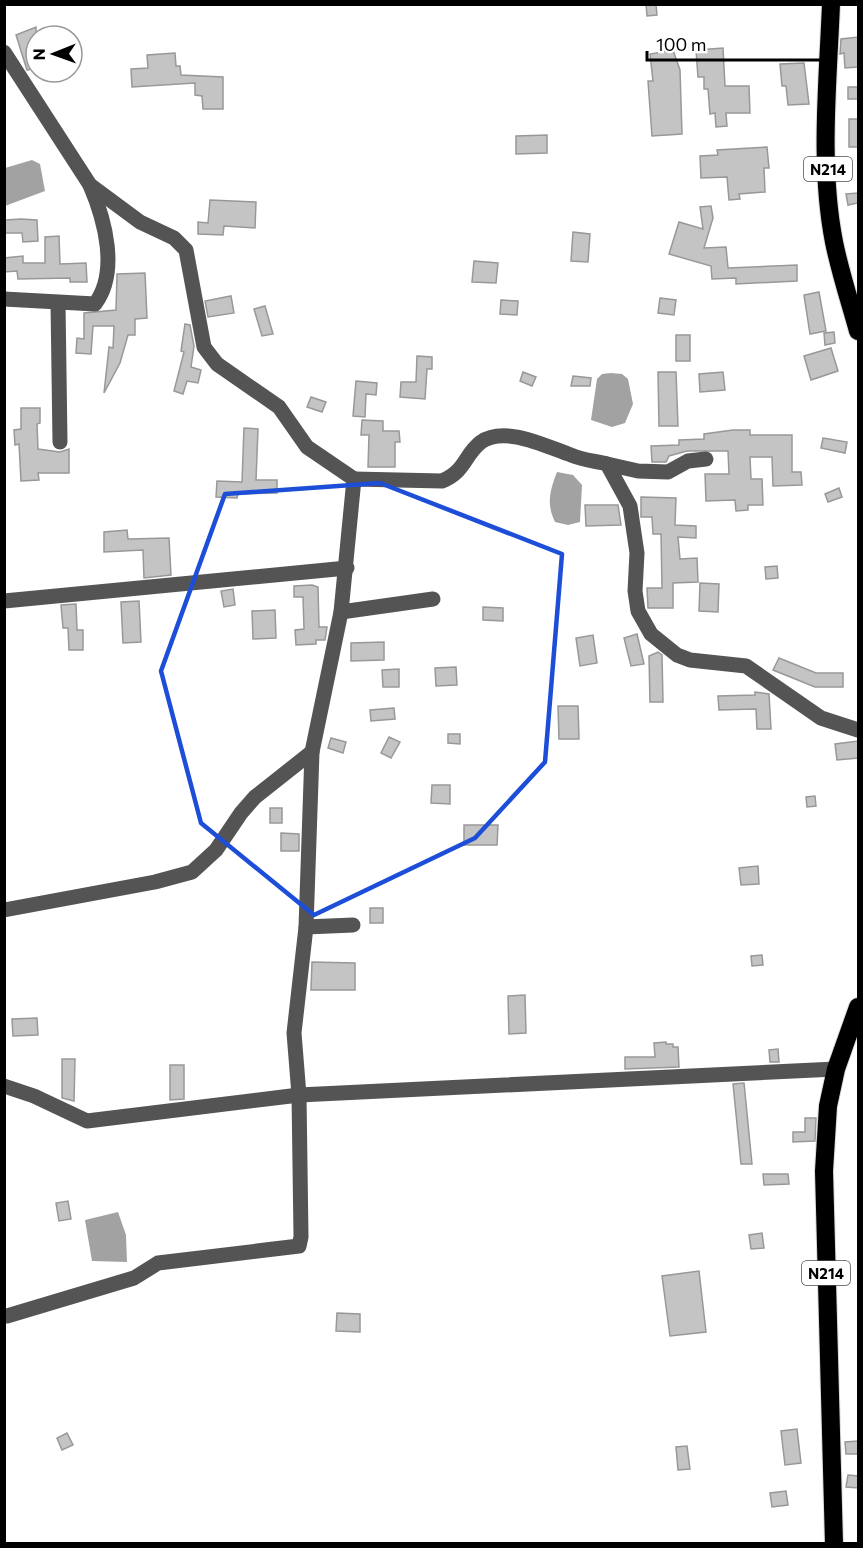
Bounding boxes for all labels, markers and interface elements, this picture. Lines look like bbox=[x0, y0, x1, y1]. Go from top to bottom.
north arrow bbox=[24, 24, 84, 84]
scale bar bbox=[647, 24, 828, 62]
text: 100 m bbox=[656, 33, 706, 55]
text: N bbox=[29, 48, 48, 60]
road number: N214 bbox=[804, 157, 852, 181]
road number: N214 bbox=[802, 1261, 850, 1285]

